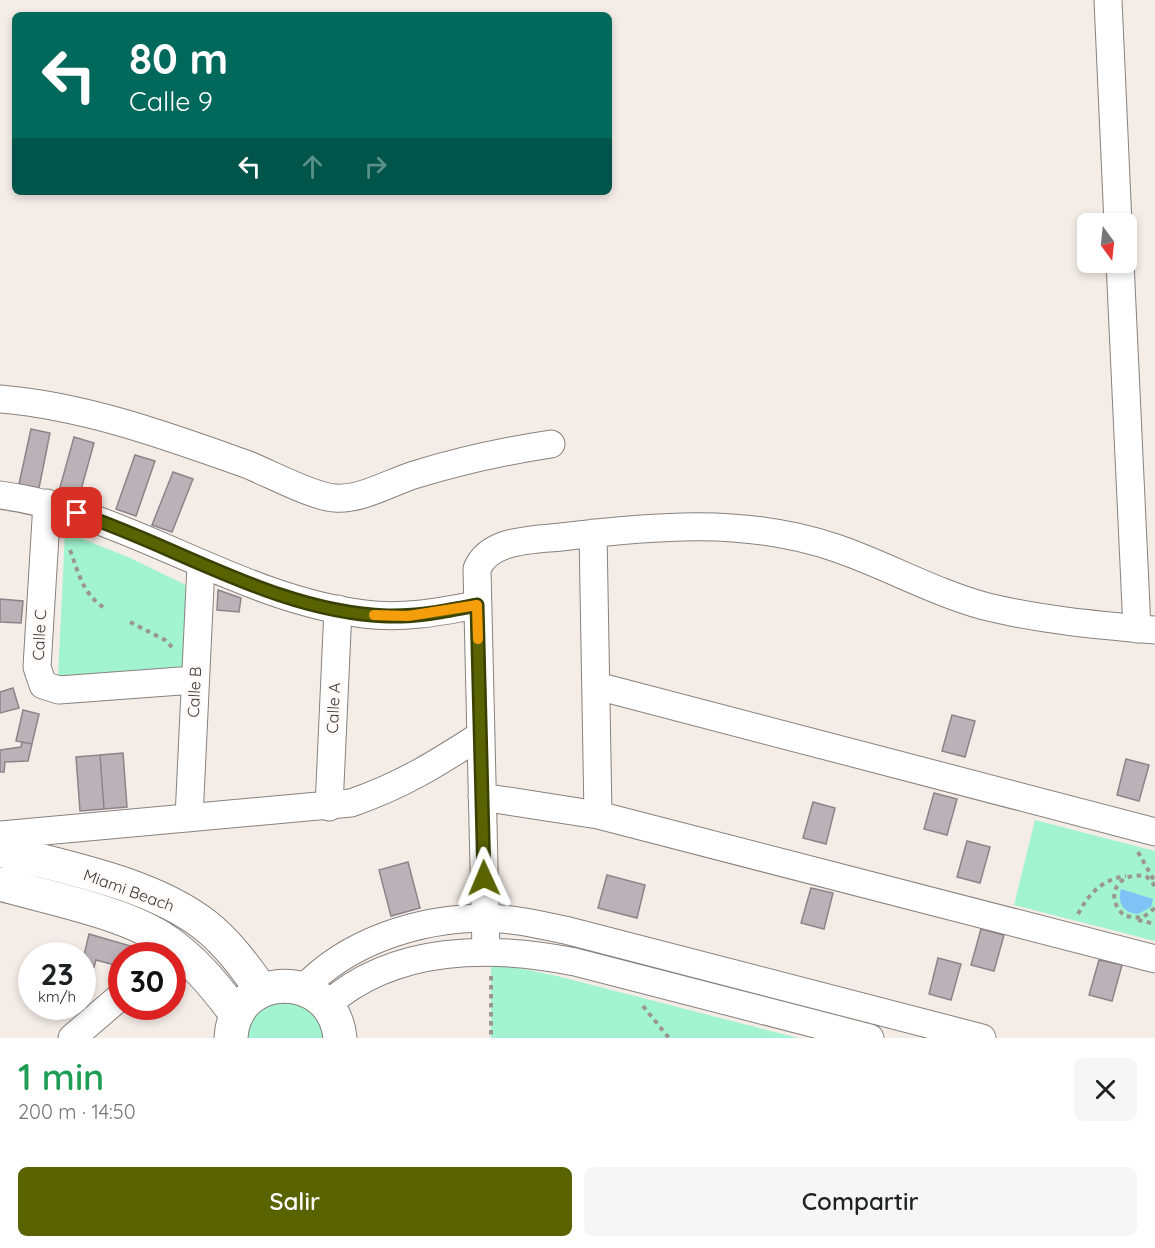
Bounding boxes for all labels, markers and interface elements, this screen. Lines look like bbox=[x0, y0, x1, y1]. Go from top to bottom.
text: 80 m bbox=[129, 32, 228, 85]
icon: left bbox=[30, 36, 108, 114]
text: Calle 9 bbox=[129, 84, 213, 118]
icon: left bbox=[233, 150, 266, 183]
icon: ahead bbox=[296, 150, 329, 183]
icon: right bbox=[359, 150, 392, 183]
north arrow bbox=[1077, 213, 1137, 273]
map controls bbox=[1077, 213, 1137, 273]
pin bbox=[51, 487, 102, 538]
icon: arrive bbox=[60, 496, 93, 529]
street label: Calle C bbox=[28, 609, 50, 661]
street label: Calle B bbox=[183, 666, 205, 718]
street label: Calle A bbox=[322, 682, 344, 734]
position arrow bbox=[452, 846, 516, 910]
street label: Miami Beach bbox=[81, 864, 177, 916]
speed limit sign: 30 bbox=[108, 942, 186, 1020]
text: 23 bbox=[40, 955, 74, 993]
text: km/h bbox=[38, 987, 76, 1006]
text: 1 min bbox=[18, 1054, 104, 1099]
button: close bbox=[1074, 1058, 1137, 1121]
text: 200 m · 14:50 bbox=[18, 1099, 136, 1124]
button: Salir bbox=[18, 1167, 572, 1236]
button: Compartir bbox=[584, 1167, 1137, 1236]

